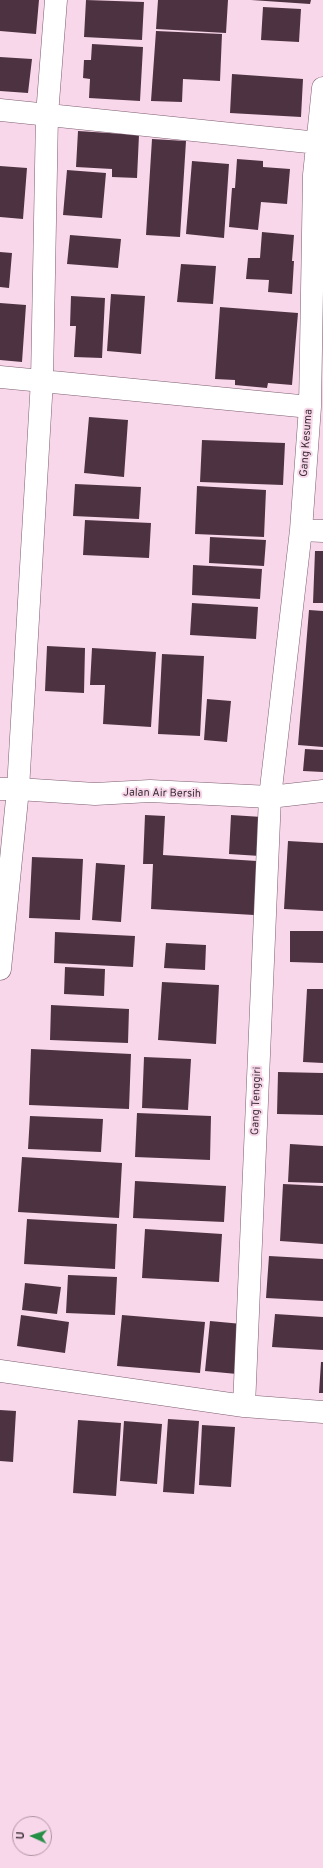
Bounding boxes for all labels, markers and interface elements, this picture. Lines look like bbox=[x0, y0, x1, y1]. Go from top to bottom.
street label: Gang Kesuma bbox=[298, 409, 316, 477]
street label: Jalan Air Bersih bbox=[123, 787, 201, 801]
street label: Gang Tenggiri bbox=[249, 1066, 265, 1136]
north arrow bbox=[12, 1816, 52, 1856]
text: U bbox=[14, 1831, 28, 1840]

